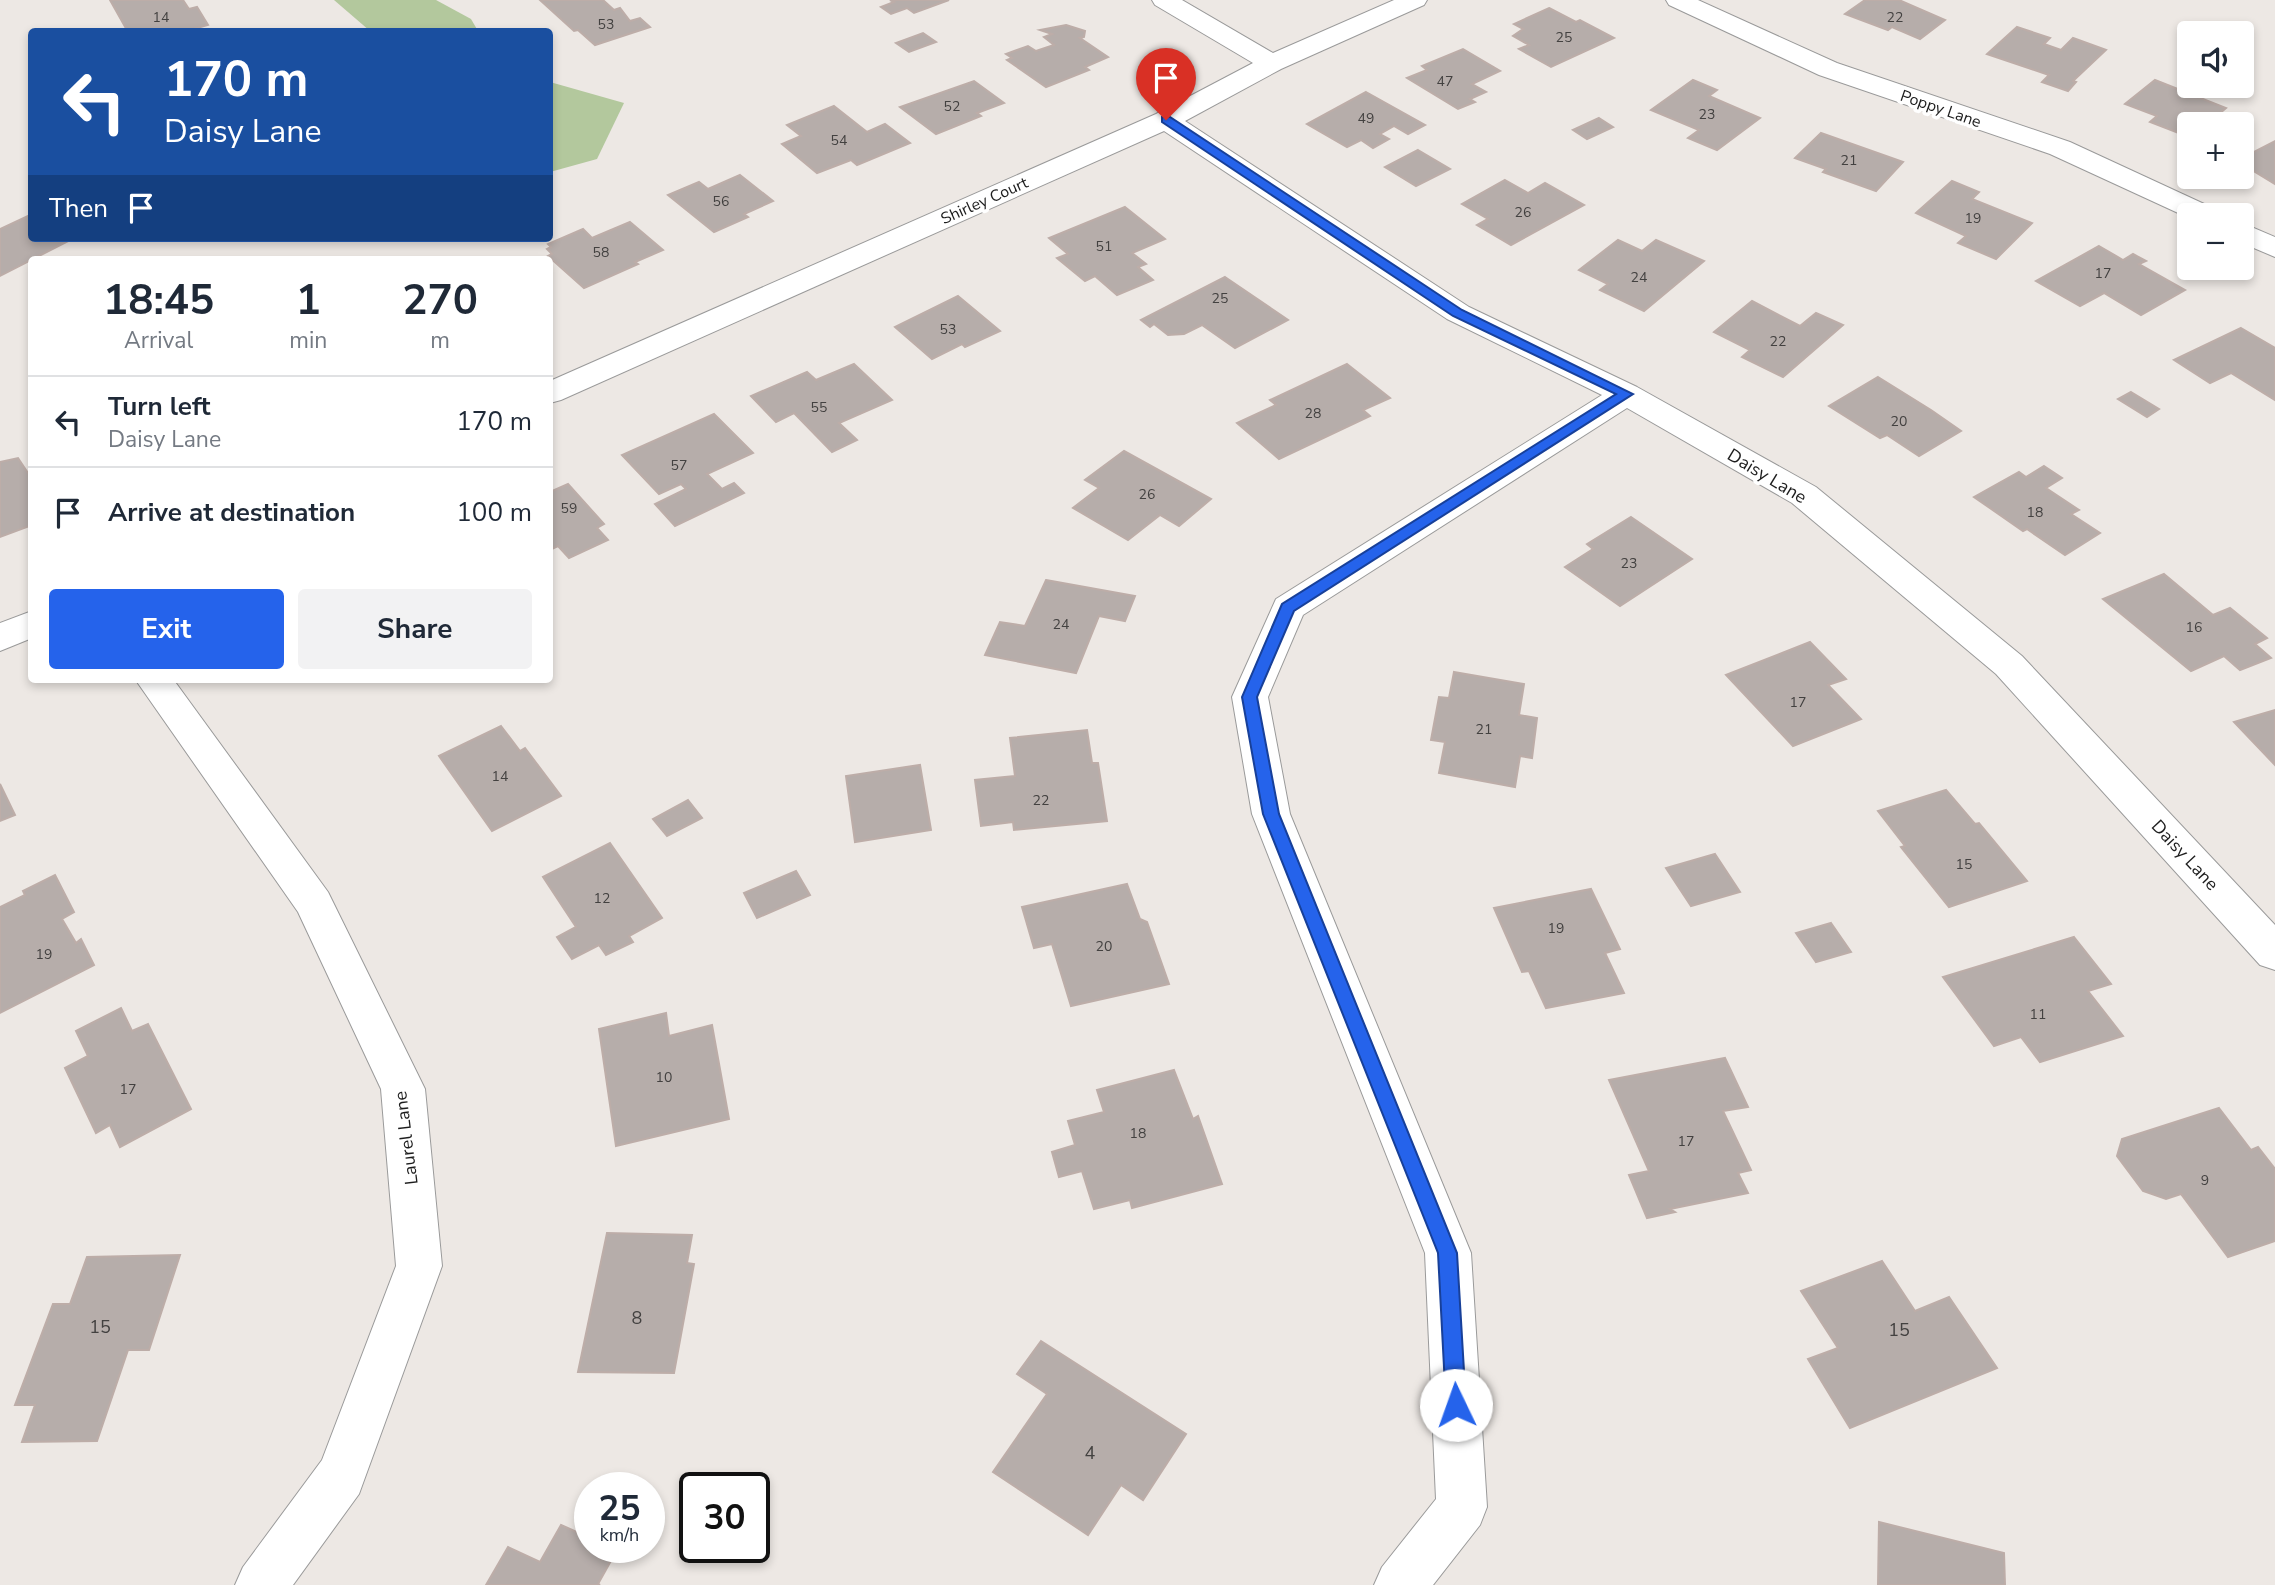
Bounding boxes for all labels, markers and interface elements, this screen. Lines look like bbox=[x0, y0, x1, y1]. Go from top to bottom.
house number: 14 bbox=[153, 8, 169, 27]
house number: 22 bbox=[1887, 8, 1903, 27]
house number: 53 bbox=[598, 15, 614, 34]
map controls bbox=[2177, 21, 2254, 280]
button: sound bbox=[2177, 21, 2254, 98]
house number: 25 bbox=[1556, 28, 1572, 47]
text: 170 m bbox=[164, 46, 308, 113]
pin bbox=[1136, 48, 1196, 120]
icon: left bbox=[49, 56, 140, 147]
icon: arrive bbox=[1147, 59, 1185, 97]
house number: 47 bbox=[1437, 72, 1453, 91]
street label: Poppy Lane bbox=[1897, 85, 1984, 133]
house number: 52 bbox=[944, 97, 960, 116]
house number: 23 bbox=[1699, 105, 1715, 124]
house number: 49 bbox=[1358, 109, 1374, 128]
text: Daisy Lane bbox=[164, 110, 321, 153]
button: + bbox=[2177, 112, 2254, 189]
house number: 54 bbox=[831, 131, 847, 150]
house number: 21 bbox=[1841, 151, 1857, 170]
street label: Shirley Court bbox=[937, 172, 1032, 230]
icon: arrive bbox=[122, 189, 160, 227]
text: Then bbox=[49, 191, 108, 226]
house number: 56 bbox=[713, 192, 729, 211]
house number: 26 bbox=[1515, 203, 1531, 222]
button: − bbox=[2177, 203, 2254, 280]
house number: 19 bbox=[1965, 209, 1981, 228]
house number: 51 bbox=[1096, 237, 1112, 256]
house number: 58 bbox=[593, 243, 609, 262]
house number: 17 bbox=[2095, 264, 2111, 283]
house number: 24 bbox=[1631, 268, 1647, 287]
text: 18:45 bbox=[103, 272, 214, 329]
text: 1 bbox=[296, 272, 321, 329]
text: 270 bbox=[402, 272, 478, 329]
house number: 25 bbox=[1212, 289, 1228, 308]
house number: 53 bbox=[940, 320, 956, 339]
text: Arrival bbox=[124, 325, 193, 356]
text: min bbox=[289, 325, 327, 356]
text: m bbox=[430, 325, 450, 356]
house number: 22 bbox=[1770, 332, 1786, 351]
text: Turn left bbox=[108, 389, 211, 424]
house number: 55 bbox=[811, 398, 827, 417]
icon: left bbox=[49, 403, 87, 441]
text: 170 m bbox=[456, 404, 532, 439]
house number: 28 bbox=[1305, 404, 1321, 423]
house number: 20 bbox=[1891, 412, 1907, 431]
text: Daisy Lane bbox=[108, 424, 221, 455]
street label: Daisy Lane bbox=[1723, 443, 1811, 509]
house number: 57 bbox=[671, 456, 687, 475]
house number: 26 bbox=[1139, 485, 1155, 504]
icon: arrive bbox=[49, 494, 87, 532]
text: Arrive at destination bbox=[108, 495, 355, 530]
text: 100 m bbox=[456, 495, 532, 530]
house number: 59 bbox=[561, 499, 577, 518]
house number: 18 bbox=[2027, 503, 2043, 522]
house number: 23 bbox=[1621, 554, 1637, 573]
button: Exit bbox=[49, 589, 284, 669]
button: Share bbox=[298, 589, 532, 669]
house number: 24 bbox=[1053, 615, 1069, 634]
house number: 16 bbox=[2186, 618, 2202, 637]
house number: 17 bbox=[1790, 693, 1806, 712]
house number: 21 bbox=[1476, 720, 1492, 739]
house number: 14 bbox=[492, 767, 508, 786]
house number: 22 bbox=[1033, 791, 1049, 810]
street label: Daisy Lane bbox=[2146, 814, 2224, 896]
house number: 15 bbox=[1956, 855, 1972, 874]
house number: 12 bbox=[594, 889, 610, 908]
house number: 19 bbox=[1548, 919, 1564, 938]
house number: 20 bbox=[1096, 937, 1112, 956]
house number: 19 bbox=[36, 945, 52, 964]
house number: 11 bbox=[2030, 1005, 2046, 1024]
house number: 10 bbox=[656, 1068, 672, 1087]
house number: 17 bbox=[120, 1080, 136, 1099]
street label: Laurel Lane bbox=[388, 1090, 424, 1186]
house number: 18 bbox=[1130, 1124, 1146, 1143]
house number: 17 bbox=[1678, 1132, 1694, 1151]
house number: 9 bbox=[2201, 1171, 2209, 1190]
house number: 8 bbox=[632, 1306, 642, 1330]
house number: 15 bbox=[89, 1315, 111, 1339]
house number: 15 bbox=[1888, 1318, 1910, 1342]
position arrow bbox=[1419, 1368, 1493, 1442]
house number: 4 bbox=[1085, 1441, 1096, 1465]
speed limit sign: 30 bbox=[679, 1472, 770, 1563]
text: 25 bbox=[598, 1485, 641, 1532]
text: km/h bbox=[600, 1523, 639, 1547]

